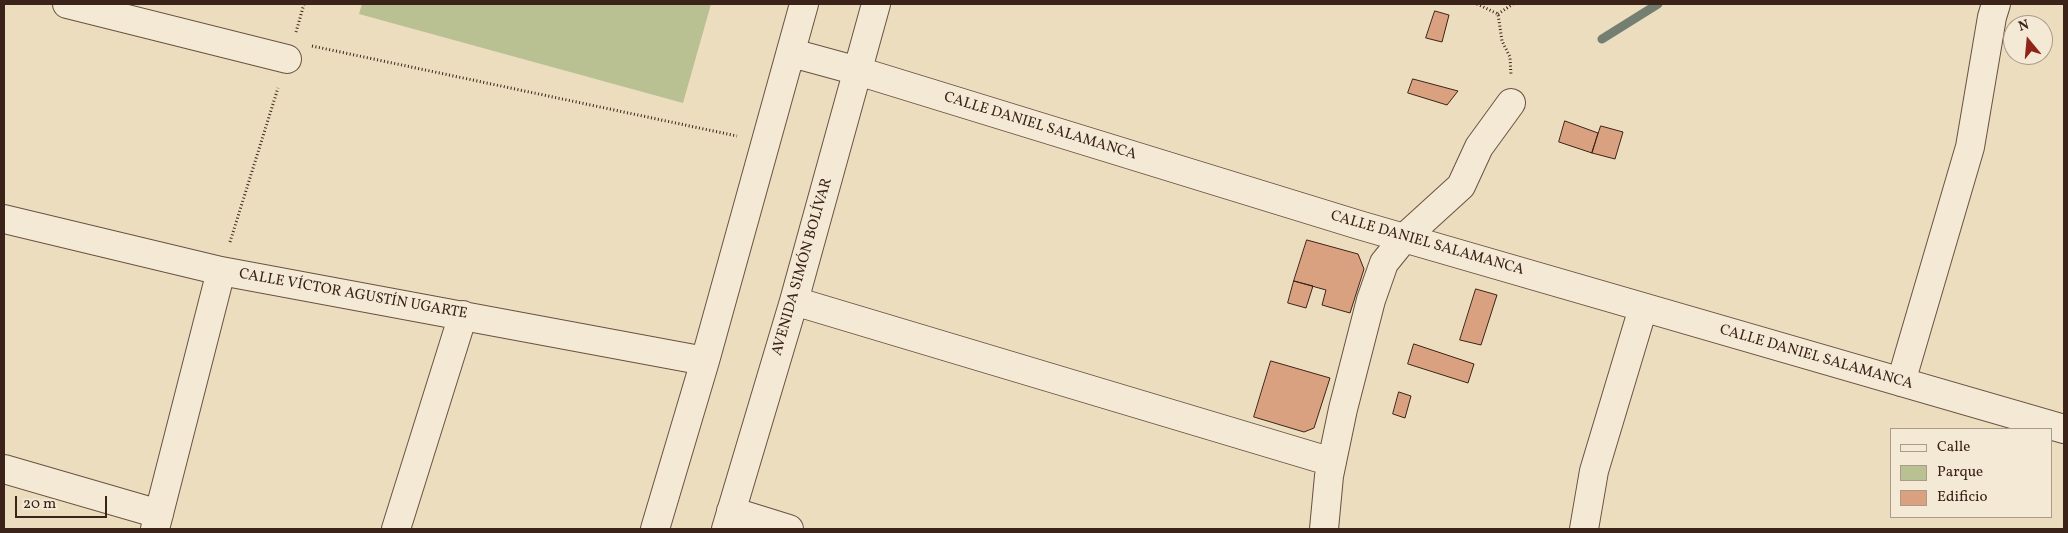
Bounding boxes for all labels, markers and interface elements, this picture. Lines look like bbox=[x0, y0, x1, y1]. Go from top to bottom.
north arrow bbox=[2003, 15, 2053, 65]
text: N bbox=[2016, 16, 2031, 37]
street label: CALLE DANIEL SALAMANCA bbox=[942, 89, 1138, 165]
street label: AVENIDA SIMÓN BOLÍVAR bbox=[769, 176, 837, 358]
street label: CALLE DANIEL SALAMANCA bbox=[1328, 208, 1526, 280]
street label: CALLE VÍCTOR AGUSTÍN UGARTE bbox=[237, 266, 469, 324]
street label: CALLE DANIEL SALAMANCA bbox=[1717, 322, 1915, 394]
legend bbox=[1890, 428, 2053, 518]
text: Calle bbox=[1937, 437, 1970, 458]
text: Parque bbox=[1937, 462, 1983, 483]
scale bar bbox=[18, 486, 110, 518]
text: Edificio bbox=[1937, 487, 1988, 508]
text: 20 m bbox=[23, 494, 56, 515]

